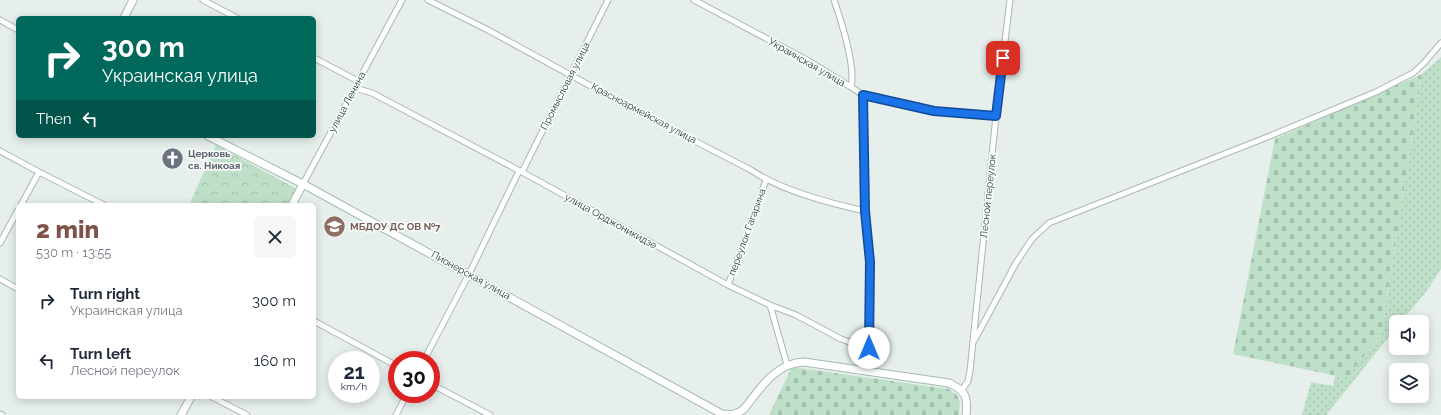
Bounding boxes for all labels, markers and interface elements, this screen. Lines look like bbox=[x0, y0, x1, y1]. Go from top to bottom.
text: 300 m bbox=[102, 31, 185, 64]
icon: right bbox=[36, 32, 88, 84]
street label: Украинская улица bbox=[767, 36, 847, 88]
street label: Промысловая улица bbox=[538, 40, 592, 132]
pin bbox=[986, 41, 1020, 75]
icon: arrive bbox=[992, 47, 1014, 69]
text: Украинская улица bbox=[102, 65, 258, 86]
street label: улица Ленина bbox=[326, 70, 368, 134]
street label: Красноармейская улица bbox=[590, 81, 698, 145]
icon: left bbox=[79, 108, 101, 130]
text: Then bbox=[36, 110, 71, 128]
church icon: Церковь св. Никоая bbox=[160, 146, 186, 172]
place label: Церковь св. Никоая bbox=[188, 148, 240, 171]
street label: Лесной переулок bbox=[978, 153, 998, 239]
street label: переулок Гагарина bbox=[726, 187, 768, 277]
street label: улица Орджоникидзе bbox=[563, 191, 659, 251]
school or university icon: МБДОУ ДС ОВ №7 bbox=[322, 213, 348, 239]
text: 2 min bbox=[36, 215, 99, 244]
button: close bbox=[254, 216, 296, 258]
place label: МБДОУ ДС ОВ №7 bbox=[350, 221, 441, 232]
text: 530 m · 13:55 bbox=[36, 245, 111, 260]
street label: Пионерская улица bbox=[430, 249, 512, 301]
text: Turn right bbox=[70, 285, 140, 303]
icon: right bbox=[36, 290, 58, 312]
text: 300 m bbox=[252, 292, 296, 310]
text: Украинская улица bbox=[70, 303, 183, 318]
map controls bbox=[1389, 315, 1429, 403]
button: sound bbox=[1389, 315, 1429, 355]
position arrow bbox=[848, 327, 890, 369]
text: Turn left bbox=[70, 345, 131, 363]
icon: left bbox=[36, 350, 58, 372]
speed limit sign: 30 bbox=[388, 351, 440, 403]
text: 160 m bbox=[254, 352, 296, 370]
text: 21 bbox=[343, 360, 365, 384]
text: Лесной переулок bbox=[70, 363, 180, 378]
button: layers bbox=[1389, 363, 1429, 403]
text: km/h bbox=[341, 381, 367, 392]

